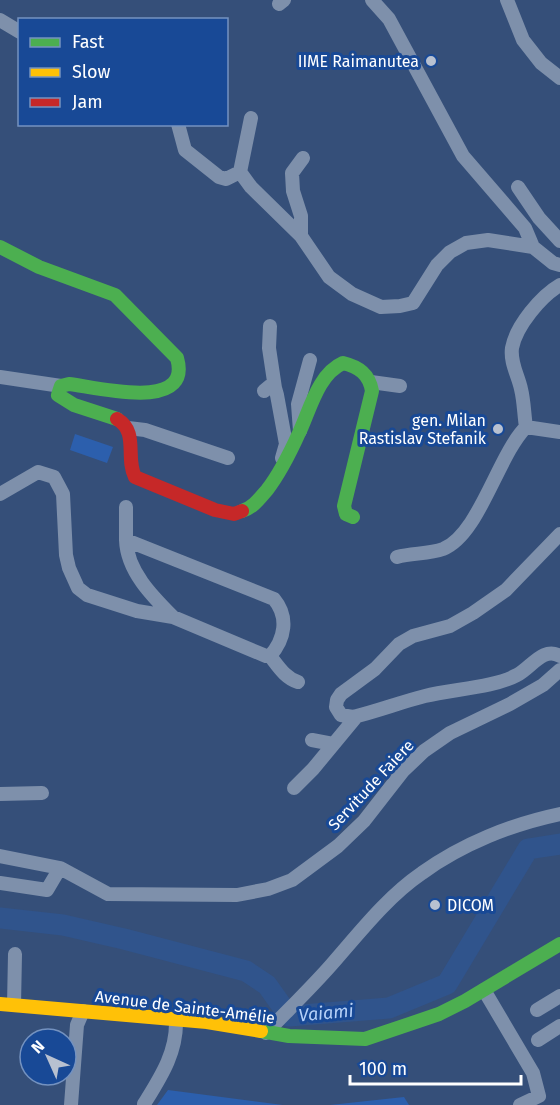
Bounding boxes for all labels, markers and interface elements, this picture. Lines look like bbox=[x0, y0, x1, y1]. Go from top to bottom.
legend bbox=[18, 18, 228, 126]
text: Fast bbox=[72, 31, 105, 53]
place label: IIME Raimanutea bbox=[298, 52, 419, 71]
marker: IIME Raimanutea bbox=[424, 54, 438, 68]
text: Slow bbox=[72, 61, 111, 83]
text: Jam bbox=[72, 91, 103, 113]
place label: gen. Milan Rastislav Stefanik bbox=[359, 411, 487, 448]
marker: gen. Milan Rastislav Stefanik bbox=[491, 422, 505, 436]
street label: Servitude Faiere bbox=[324, 736, 418, 834]
place label: DICOM bbox=[447, 896, 494, 915]
marker: DICOM bbox=[428, 898, 442, 912]
street label: Avenue de Sainte-Amélie bbox=[94, 987, 276, 1027]
water label: Vaiami bbox=[298, 1000, 354, 1026]
north arrow bbox=[18, 1027, 78, 1087]
text: N bbox=[27, 1036, 48, 1057]
scale bar bbox=[350, 1048, 521, 1086]
text: 100 m bbox=[359, 1058, 407, 1080]

